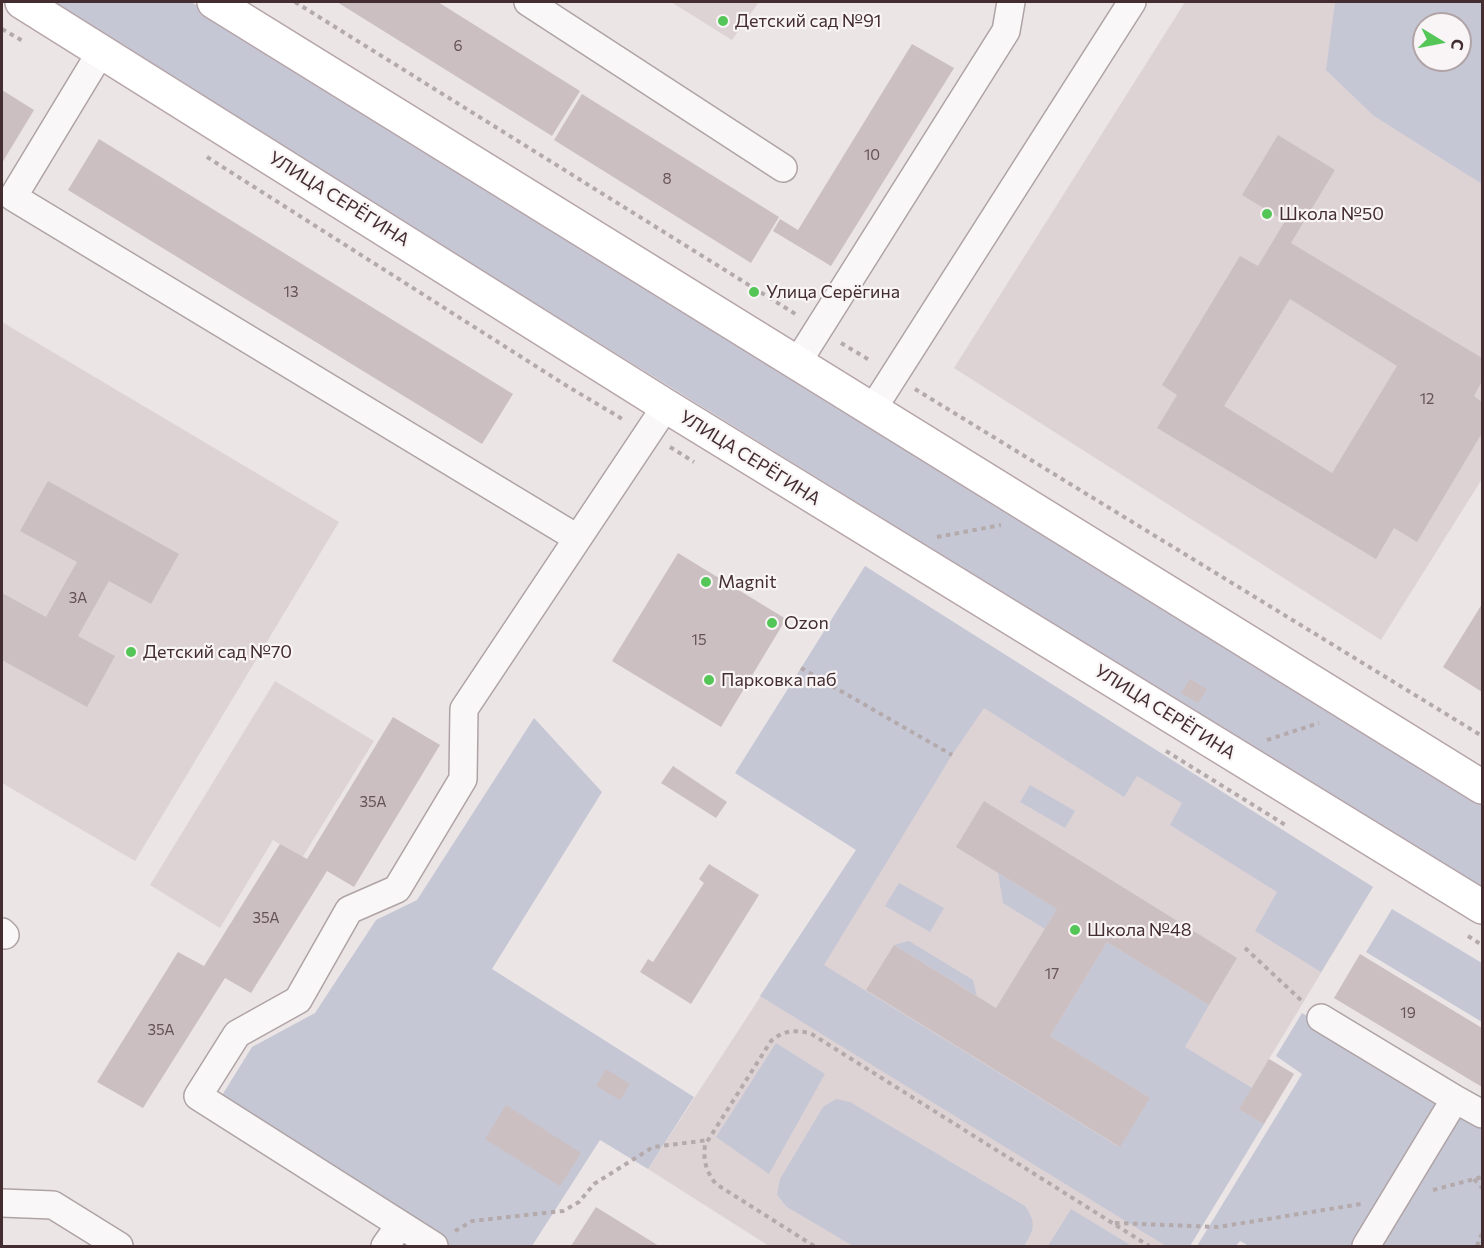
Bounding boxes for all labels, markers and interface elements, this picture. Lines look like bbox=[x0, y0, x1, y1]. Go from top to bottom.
place label: Детский сад №91 bbox=[735, 10, 882, 32]
north arrow bbox=[1412, 12, 1472, 72]
marker: Детский сад №91 bbox=[716, 14, 730, 28]
house number: 6 bbox=[453, 37, 463, 55]
text: С bbox=[1448, 38, 1469, 52]
house number: 10 bbox=[864, 146, 880, 164]
street label: УЛИЦА СЕРЁГИНА bbox=[265, 147, 413, 251]
house number: 8 bbox=[662, 170, 672, 188]
place label: Школа №50 bbox=[1279, 203, 1384, 225]
marker: Школа №50 bbox=[1260, 207, 1274, 221]
place label: Улица Серёгина bbox=[766, 281, 900, 303]
house number: 13 bbox=[284, 283, 298, 301]
marker: Улица Серёгина bbox=[747, 285, 761, 299]
house number: 12 bbox=[1420, 390, 1434, 408]
street label: УЛИЦА СЕРЁГИНА bbox=[676, 406, 824, 510]
place label: Magnit bbox=[718, 571, 777, 593]
marker: Magnit bbox=[699, 575, 713, 589]
house number: 3А bbox=[69, 589, 87, 607]
place label: Ozon bbox=[784, 612, 829, 634]
marker: Ozon bbox=[765, 616, 779, 630]
house number: 15 bbox=[691, 631, 707, 649]
place label: Детский сад №70 bbox=[143, 641, 292, 663]
marker: Детский сад №70 bbox=[124, 645, 138, 659]
street label: УЛИЦА СЕРЁГИНА bbox=[1091, 660, 1239, 764]
place label: Парковка паб bbox=[721, 669, 837, 691]
marker: Парковка паб bbox=[702, 673, 716, 687]
house number: 35А bbox=[359, 793, 387, 811]
house number: 35А bbox=[252, 909, 280, 927]
place label: Школа №48 bbox=[1087, 919, 1192, 941]
marker: Школа №48 bbox=[1068, 923, 1082, 937]
house number: 17 bbox=[1045, 965, 1059, 983]
house number: 19 bbox=[1400, 1004, 1416, 1022]
house number: 35А bbox=[147, 1021, 175, 1039]

